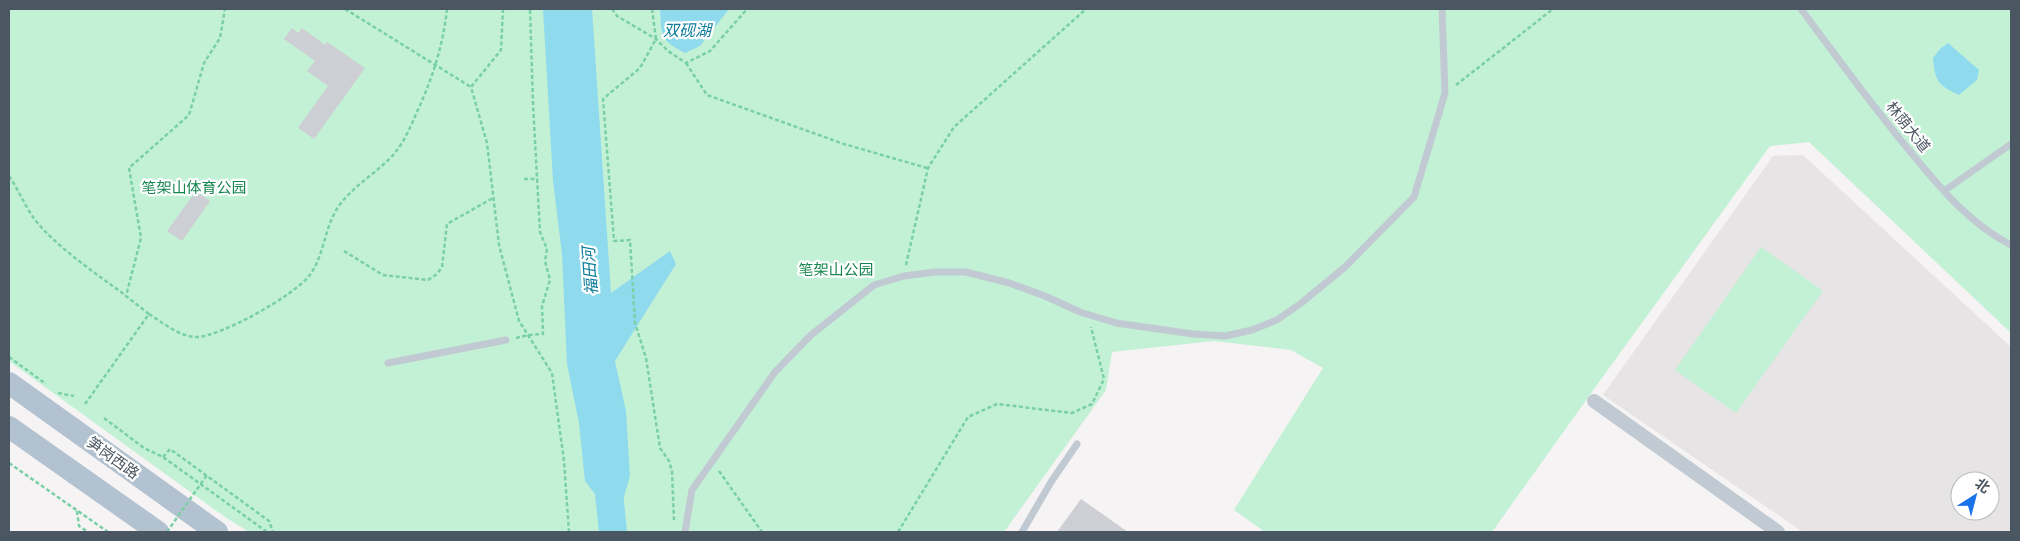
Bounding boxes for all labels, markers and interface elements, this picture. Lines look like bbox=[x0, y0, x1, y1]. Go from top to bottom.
water label: 双砚湖 bbox=[663, 21, 714, 40]
street label: 林荫大道 bbox=[1882, 98, 1934, 156]
park label: 笔架山体育公园 bbox=[141, 179, 247, 197]
water label: 福田河 bbox=[579, 243, 601, 296]
park label: 笔架山公园 bbox=[798, 261, 874, 279]
street label: 笋岗西路 bbox=[83, 433, 143, 483]
north arrow bbox=[1950, 471, 2000, 521]
text: 北 bbox=[1972, 475, 1993, 496]

